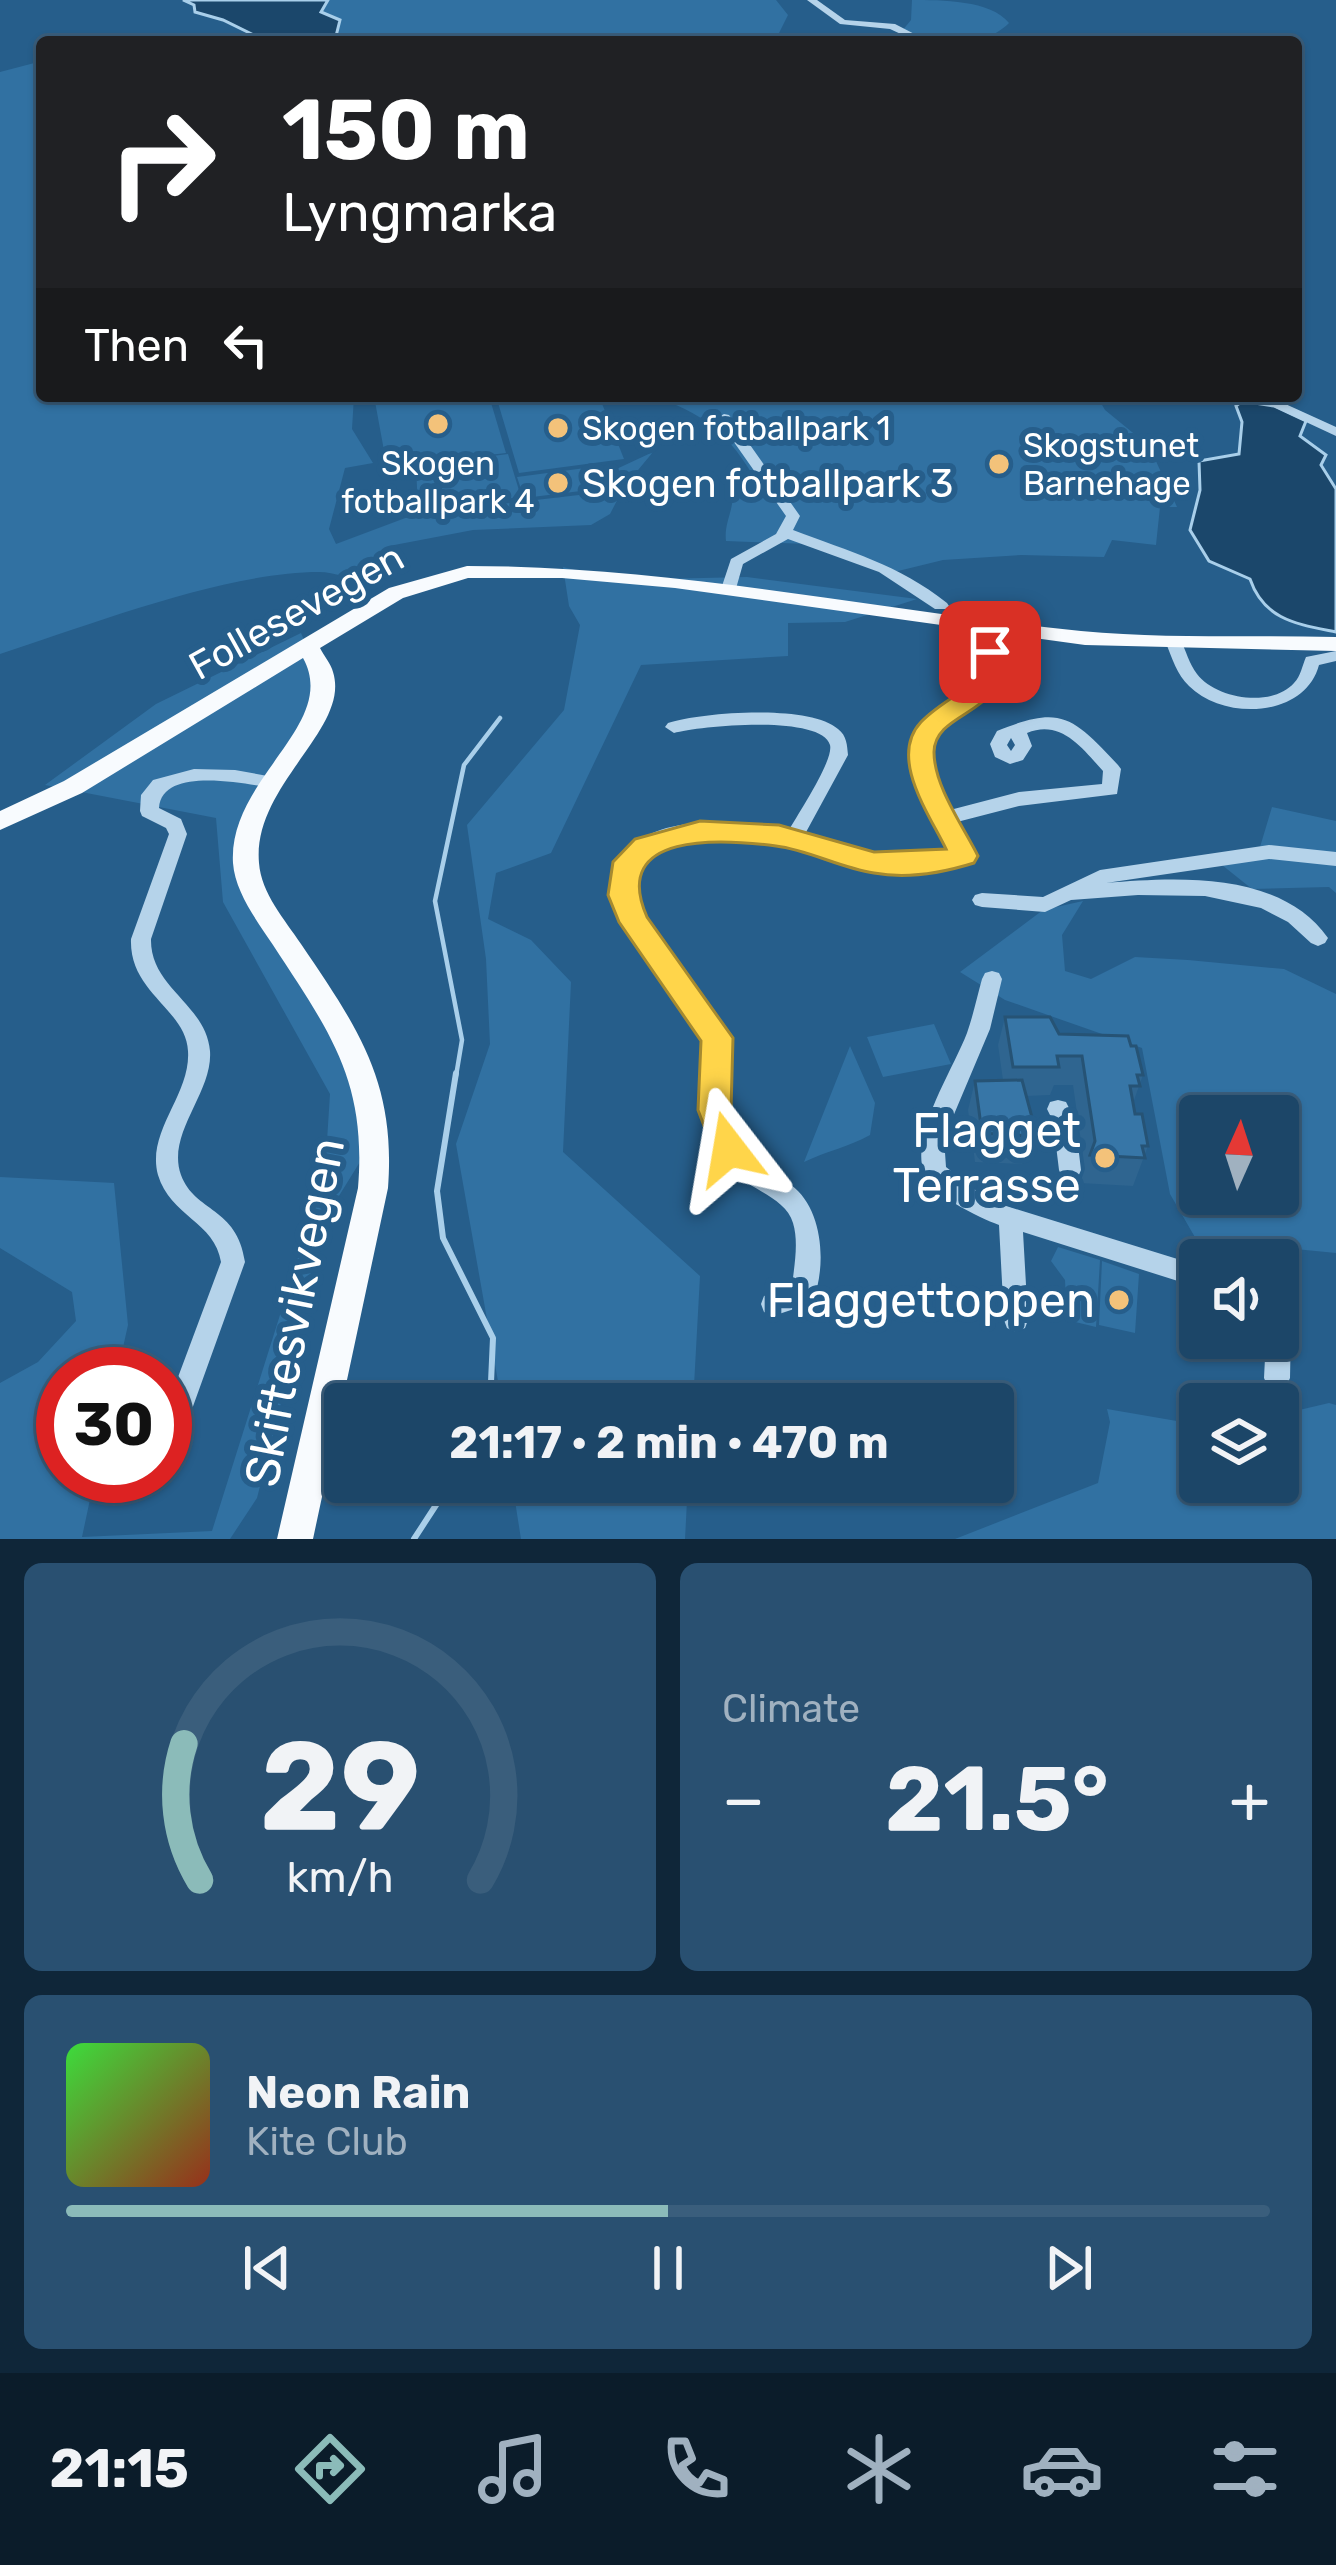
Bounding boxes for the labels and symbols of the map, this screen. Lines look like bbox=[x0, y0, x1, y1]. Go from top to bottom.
place label: Skogen fotballpark 1 bbox=[582, 409, 891, 448]
marker: Skogen fotballpark 4 bbox=[425, 411, 451, 437]
marker: Skogen fotballpark 1 bbox=[545, 415, 571, 441]
place label: Skogstunet Barnehage bbox=[1023, 426, 1199, 503]
place label: Skogen fotballpark 4 bbox=[341, 444, 535, 521]
marker: Skogstunet Barnehage bbox=[986, 451, 1012, 477]
place label: Skogen fotballpark 3 bbox=[582, 461, 953, 507]
marker: Skogen fotballpark 3 bbox=[545, 470, 571, 496]
street label: Follesevegen bbox=[181, 534, 412, 690]
pin bbox=[939, 601, 1041, 703]
position arrow bbox=[666, 1086, 792, 1212]
north arrow bbox=[1179, 1095, 1299, 1215]
place label: Flagget Terrasse bbox=[893, 1102, 1081, 1214]
street label: Skiftesvikvegen bbox=[233, 1133, 356, 1491]
marker: Flagget Terrasse bbox=[1092, 1145, 1118, 1171]
place label: Flaggettoppen bbox=[766, 1272, 1095, 1329]
marker: Flaggettoppen bbox=[1106, 1287, 1132, 1313]
speed limit sign: 30 bbox=[36, 1347, 192, 1503]

